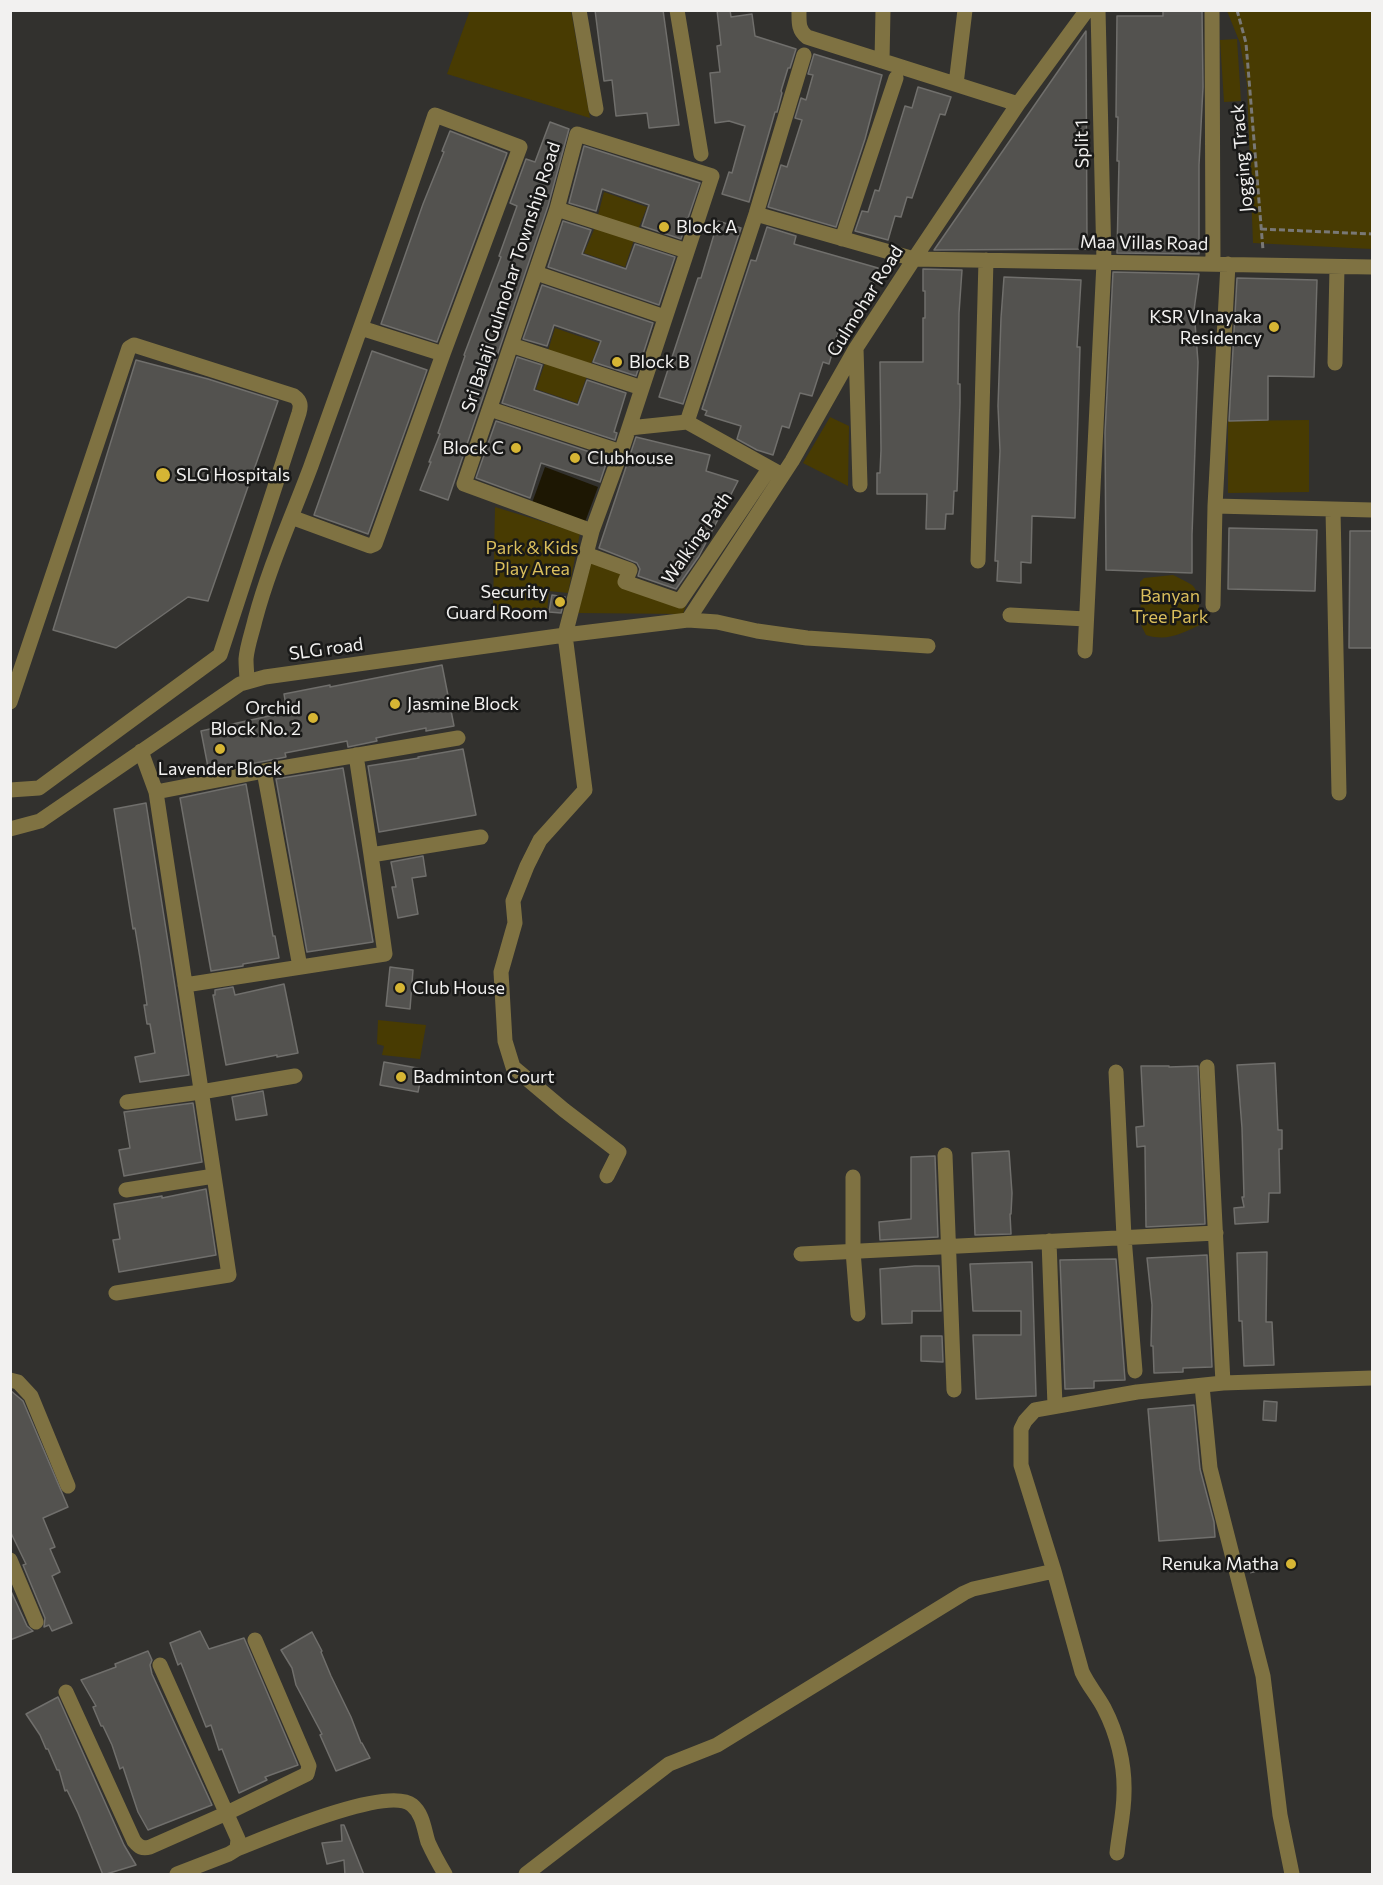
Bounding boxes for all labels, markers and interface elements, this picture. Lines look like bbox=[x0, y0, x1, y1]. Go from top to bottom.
street label: Jogging Track bbox=[1227, 103, 1257, 213]
street label: Split 1 bbox=[1071, 119, 1093, 169]
street label: Sri Balaji Gulmohar Township Road bbox=[457, 139, 565, 415]
place label: Block A bbox=[676, 216, 737, 238]
marker: Block A bbox=[657, 220, 671, 234]
street label: Maa Villas Road bbox=[1080, 231, 1208, 255]
street label: Gulmohar Road bbox=[822, 242, 908, 360]
place label: KSR VInayaka Residency bbox=[1149, 306, 1262, 348]
marker: KSR VInayaka Residency bbox=[1267, 320, 1281, 334]
place label: Block B bbox=[629, 351, 690, 373]
marker: Block B bbox=[610, 355, 624, 369]
place label: Block C bbox=[443, 437, 504, 459]
marker: Block C bbox=[509, 441, 523, 455]
place label: Clubhouse bbox=[587, 447, 673, 469]
marker: Clubhouse bbox=[568, 451, 582, 465]
place label: SLG Hospitals bbox=[176, 464, 290, 486]
marker: SLG Hospitals bbox=[154, 466, 172, 484]
street label: Walking Path bbox=[657, 488, 737, 588]
park label: Park & Kids Play Area bbox=[485, 537, 579, 580]
place label: Security Guard Room bbox=[446, 581, 548, 624]
park label: Banyan Tree Park bbox=[1131, 585, 1209, 628]
marker: Security Guard Room bbox=[553, 595, 567, 609]
street label: SLG road bbox=[288, 633, 364, 665]
place label: Jasmine Block bbox=[407, 693, 519, 715]
place label: Orchid Block No. 2 bbox=[210, 697, 301, 740]
marker: Jasmine Block bbox=[388, 697, 402, 711]
marker: Orchid Block No. 2 bbox=[306, 711, 320, 725]
marker: Lavender Block bbox=[213, 742, 227, 756]
place label: Lavender Block bbox=[158, 758, 282, 780]
place label: Club House bbox=[412, 977, 505, 999]
marker: Club House bbox=[393, 981, 407, 995]
place label: Badminton Court bbox=[413, 1066, 555, 1088]
marker: Badminton Court bbox=[394, 1070, 408, 1084]
place label: Renuka Matha bbox=[1161, 1553, 1279, 1575]
marker: Renuka Matha bbox=[1284, 1557, 1298, 1571]

